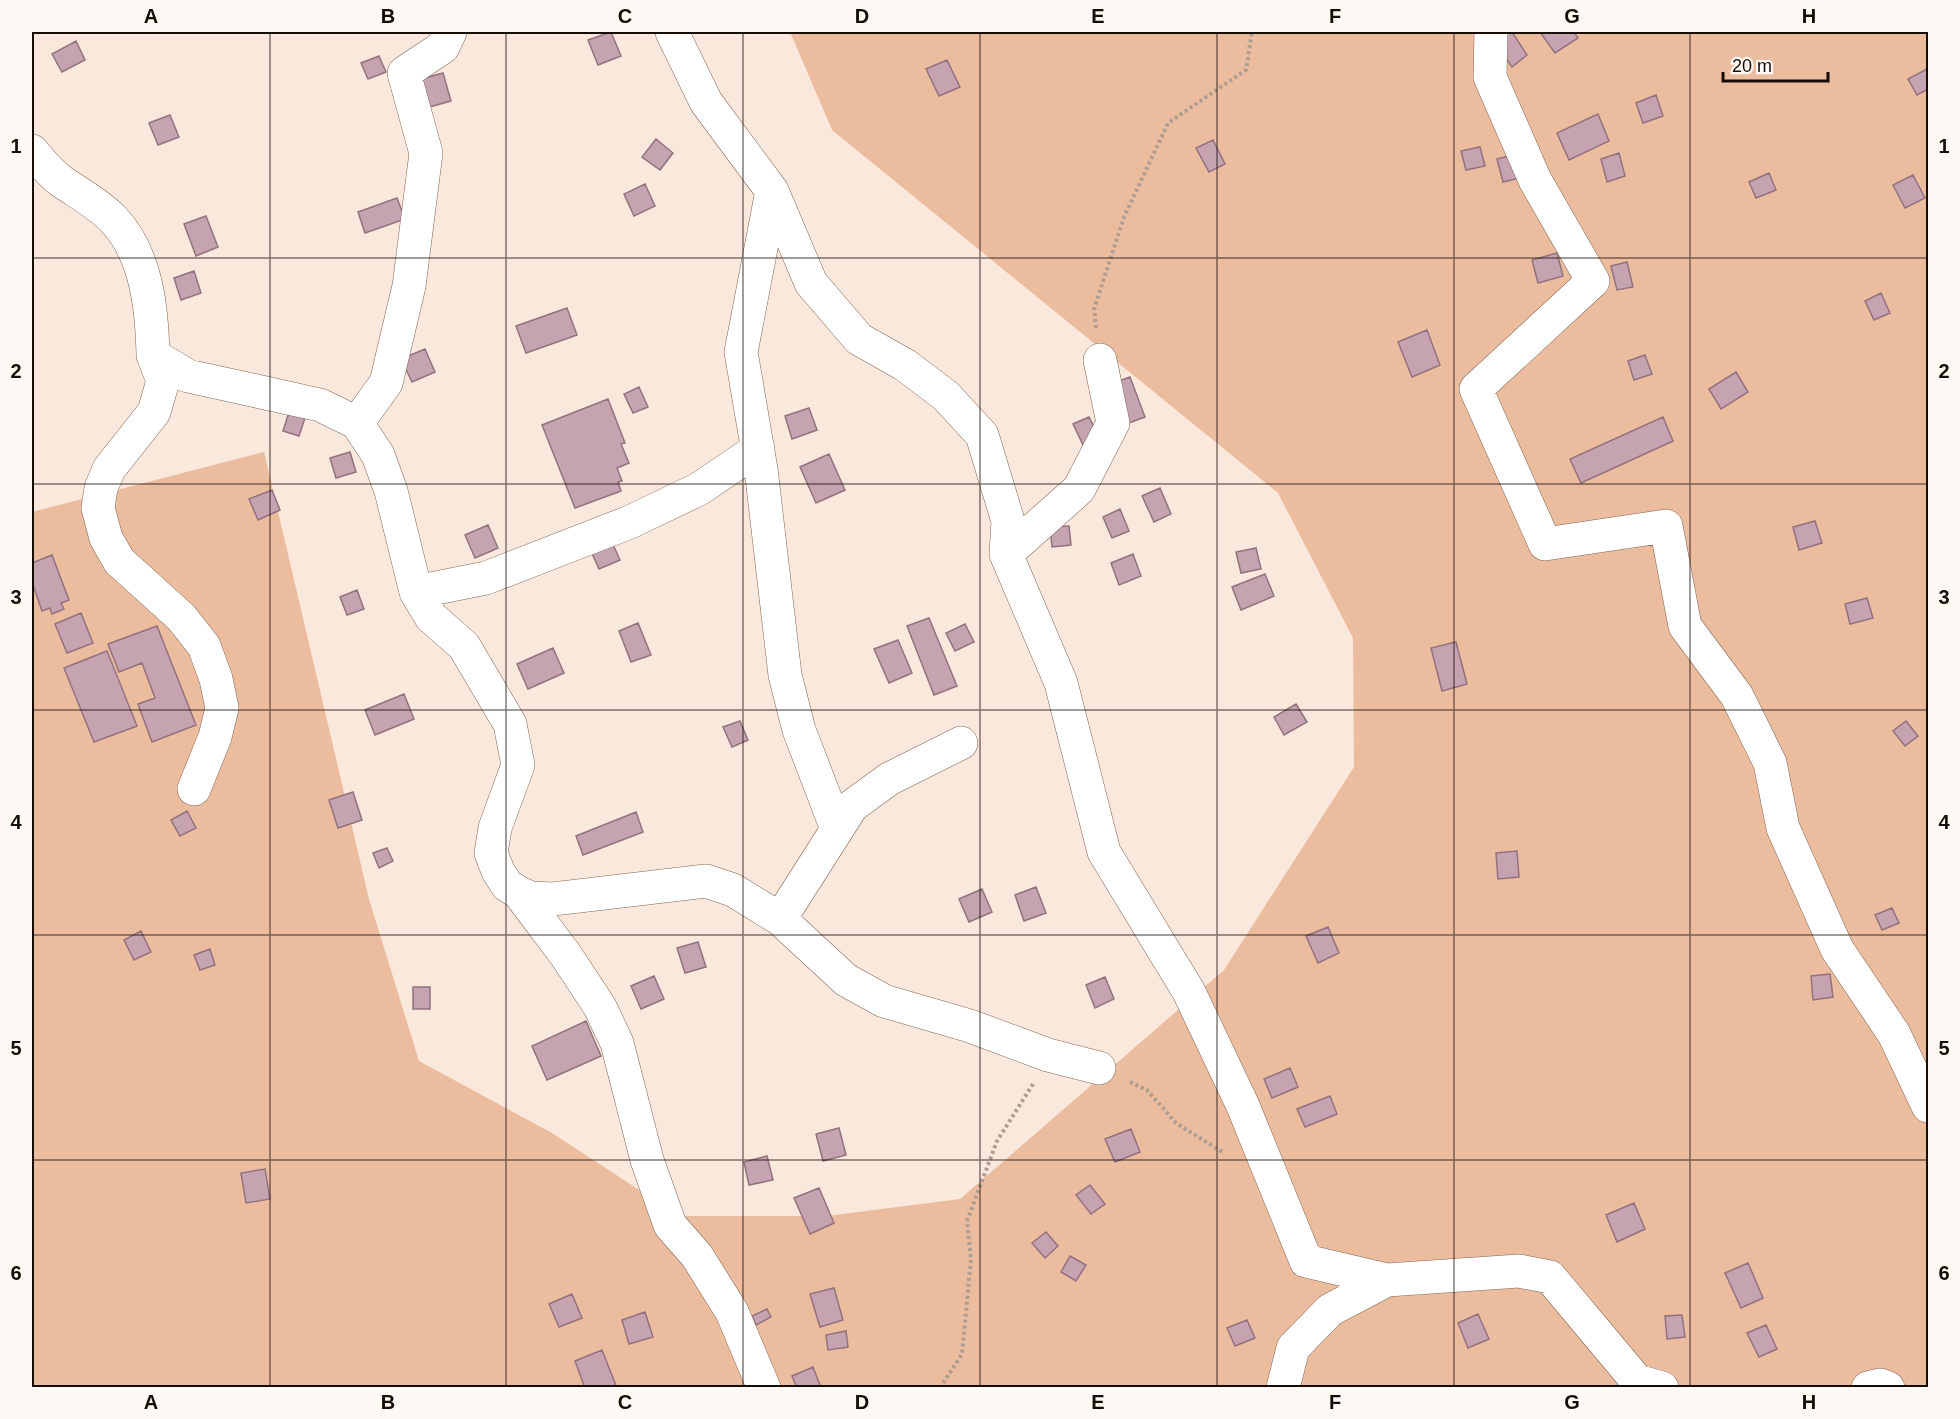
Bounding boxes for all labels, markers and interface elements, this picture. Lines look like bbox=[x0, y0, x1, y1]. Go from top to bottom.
text: A bbox=[144, 5, 158, 27]
text: B bbox=[381, 5, 395, 27]
text: C bbox=[618, 5, 632, 27]
text: D bbox=[855, 5, 869, 27]
text: E bbox=[1091, 5, 1105, 27]
text: F bbox=[1329, 5, 1341, 27]
text: G bbox=[1564, 5, 1580, 27]
text: H bbox=[1802, 5, 1816, 27]
scale bar bbox=[1723, 45, 1828, 83]
text: 20 m bbox=[1732, 56, 1772, 76]
text: 1 bbox=[10, 135, 22, 157]
text: 1 bbox=[1938, 135, 1950, 157]
text: 2 bbox=[10, 360, 22, 382]
text: 2 bbox=[1938, 360, 1950, 382]
text: 3 bbox=[10, 586, 22, 608]
text: 3 bbox=[1938, 586, 1950, 608]
text: 4 bbox=[10, 811, 22, 833]
text: 4 bbox=[1938, 811, 1950, 833]
text: 5 bbox=[10, 1037, 22, 1059]
text: 5 bbox=[1938, 1037, 1950, 1059]
text: 6 bbox=[10, 1262, 22, 1284]
text: 6 bbox=[1938, 1262, 1950, 1284]
text: A bbox=[144, 1391, 158, 1413]
text: B bbox=[381, 1391, 395, 1413]
text: C bbox=[618, 1391, 632, 1413]
text: D bbox=[855, 1391, 869, 1413]
text: E bbox=[1091, 1391, 1105, 1413]
text: F bbox=[1329, 1391, 1341, 1413]
text: G bbox=[1564, 1391, 1580, 1413]
text: H bbox=[1802, 1391, 1816, 1413]

